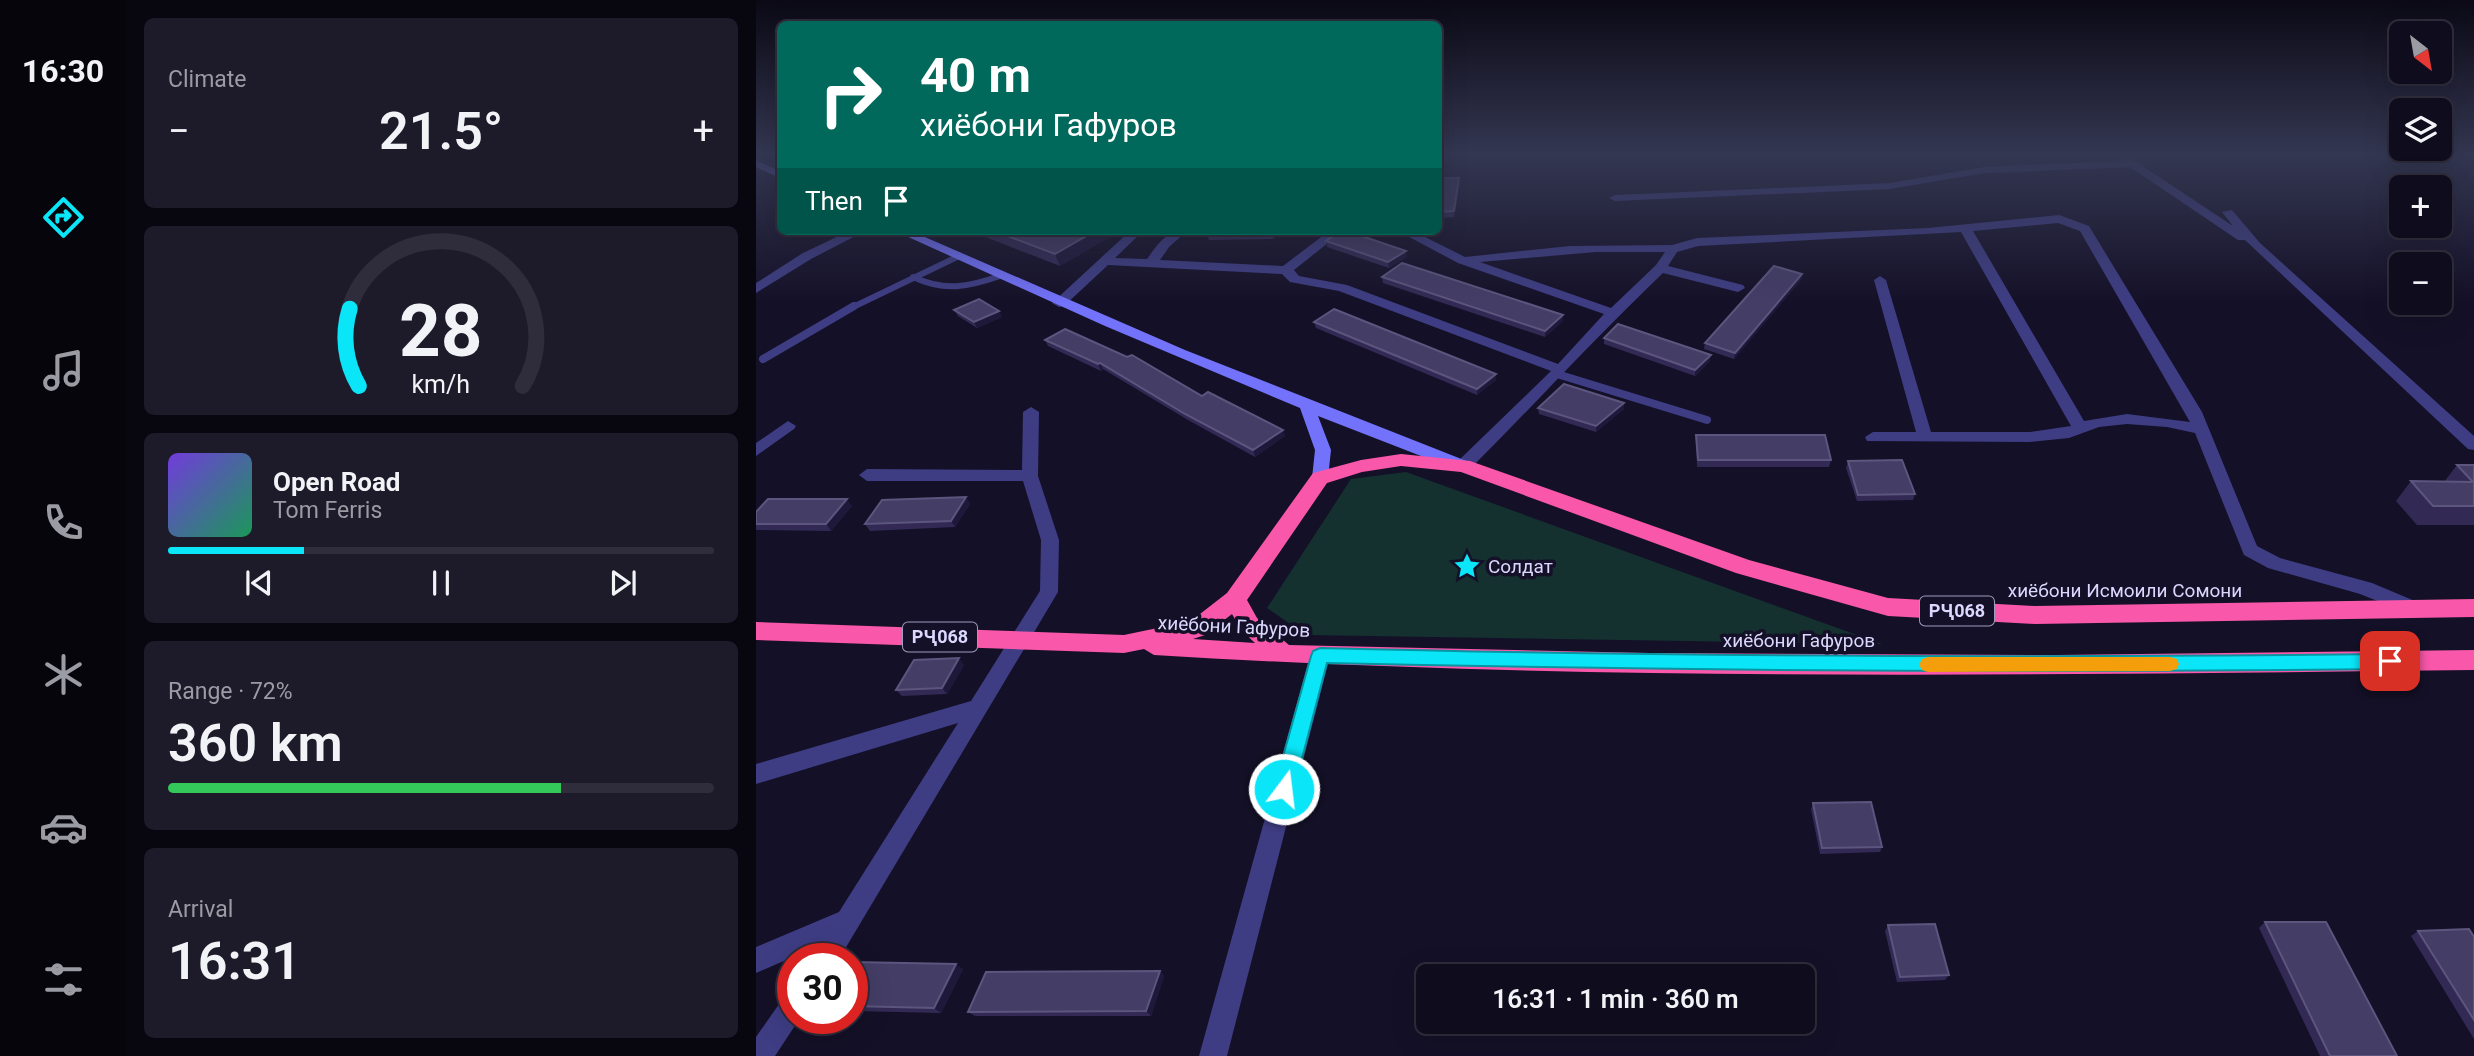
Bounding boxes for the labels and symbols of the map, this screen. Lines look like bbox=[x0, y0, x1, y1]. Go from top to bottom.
north arrow bbox=[2389, 21, 2452, 84]
place icon: Солдат bbox=[1452, 551, 1482, 581]
place label: Солдат bbox=[1488, 555, 1553, 578]
street label: хиёбони Исмоили Сомони bbox=[2008, 579, 2242, 602]
road number: РҶ068 bbox=[1920, 596, 1994, 626]
street label: хиёбони Гафуров bbox=[1157, 611, 1311, 642]
road number: РҶ068 bbox=[903, 622, 977, 652]
street label: хиёбони Гафуров bbox=[1723, 629, 1875, 652]
pin bbox=[2360, 631, 2420, 691]
position arrow bbox=[1247, 752, 1321, 826]
speed limit sign: 30 bbox=[777, 943, 868, 1034]

